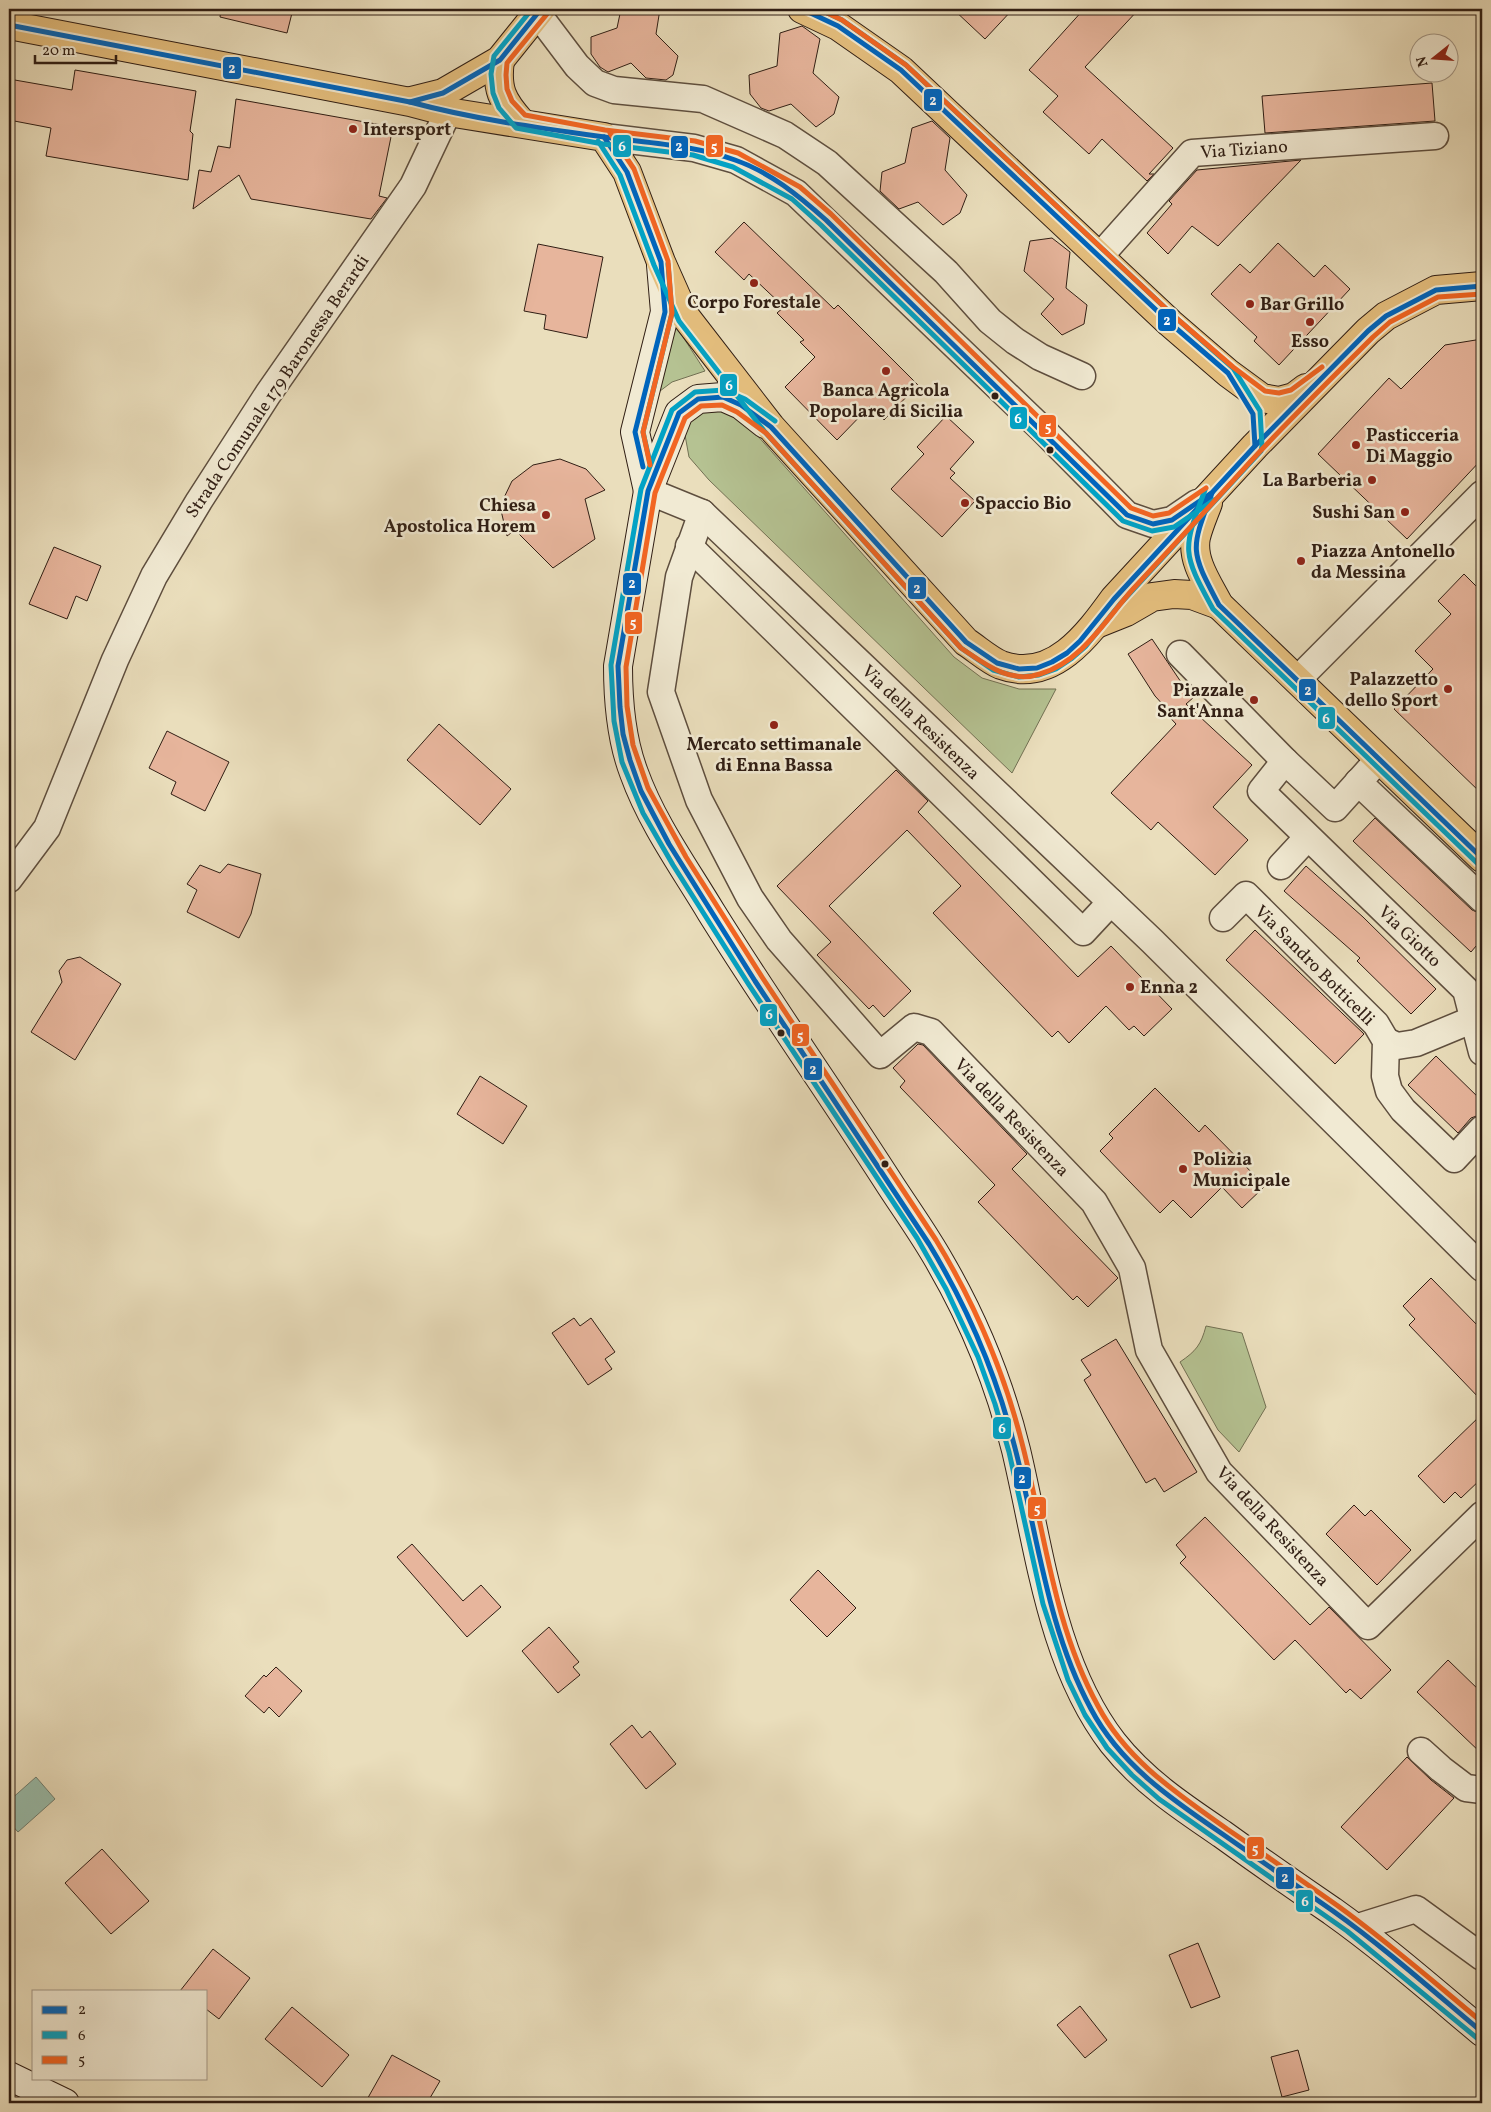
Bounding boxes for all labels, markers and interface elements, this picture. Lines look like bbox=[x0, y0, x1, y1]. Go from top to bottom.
scale bar bbox=[35, 32, 116, 64]
north arrow bbox=[1408, 32, 1458, 82]
text: 20 m bbox=[42, 41, 75, 62]
text: N bbox=[1412, 54, 1434, 69]
line badge: 2 bbox=[222, 56, 242, 80]
text: 2 bbox=[228, 60, 236, 79]
line badge: 2 bbox=[923, 88, 943, 112]
text: 2 bbox=[929, 92, 937, 111]
place label: Intersport bbox=[363, 118, 451, 143]
marker: Intersport bbox=[347, 123, 359, 135]
line badge: 6 bbox=[612, 134, 632, 158]
line badge: 5 bbox=[705, 134, 724, 158]
line badge: 2 bbox=[670, 135, 689, 159]
street label: Via Tiziano bbox=[1200, 135, 1289, 166]
text: 6 bbox=[618, 138, 626, 157]
text: 2 bbox=[675, 138, 683, 157]
text: 5 bbox=[711, 138, 718, 157]
street label: Strada Comunale 179 Baronessa Berardi bbox=[181, 250, 376, 523]
marker: Corpo Forestale bbox=[748, 277, 760, 289]
place label: Corpo Forestale bbox=[687, 291, 821, 316]
place label: Bar Grillo bbox=[1260, 293, 1344, 318]
marker: Bar Grillo bbox=[1244, 298, 1256, 310]
line badge: 2 bbox=[1157, 308, 1177, 332]
text: 2 bbox=[1163, 312, 1171, 331]
marker: Esso bbox=[1304, 316, 1316, 328]
place label: Esso bbox=[1291, 330, 1329, 355]
marker: Banca Agricola Popolare di Sicilia bbox=[880, 365, 892, 377]
line badge: 6 bbox=[719, 373, 738, 397]
text: 6 bbox=[725, 377, 733, 396]
place label: Banca Agricola Popolare di Sicilia bbox=[809, 379, 963, 425]
unlabelled marker bbox=[990, 391, 1000, 401]
line badge: 6 bbox=[1009, 406, 1028, 430]
text: 6 bbox=[1014, 410, 1022, 429]
line badge: 5 bbox=[1038, 414, 1057, 438]
text: 5 bbox=[1045, 418, 1052, 437]
place label: Pasticceria Di Maggio bbox=[1366, 424, 1459, 470]
marker: Pasticceria Di Maggio bbox=[1350, 439, 1362, 451]
unlabelled marker bbox=[1045, 445, 1055, 455]
place label: La Barberia bbox=[1263, 469, 1362, 494]
marker: La Barberia bbox=[1366, 474, 1378, 486]
place label: Spaccio Bio bbox=[975, 492, 1071, 517]
place label: Chiesa Apostolica Horem bbox=[384, 494, 536, 540]
marker: Spaccio Bio bbox=[959, 497, 971, 509]
place label: Sushi San bbox=[1312, 501, 1395, 526]
marker: Sushi San bbox=[1399, 506, 1411, 518]
marker: Chiesa Apostolica Horem bbox=[540, 509, 552, 521]
place label: Piazza Antonello da Messina bbox=[1311, 540, 1455, 586]
marker: Piazza Antonello da Messina bbox=[1295, 555, 1307, 567]
line badge: 2 bbox=[622, 572, 642, 596]
text: 2 bbox=[628, 575, 636, 594]
line badge: 2 bbox=[907, 576, 927, 600]
text: 2 bbox=[913, 580, 921, 599]
line badge: 5 bbox=[624, 611, 643, 635]
text: 5 bbox=[630, 614, 637, 633]
street label: Via della Resistenza bbox=[855, 660, 985, 786]
place label: Palazzetto dello Sport bbox=[1345, 668, 1438, 714]
line badge: 2 bbox=[1298, 678, 1317, 702]
place label: Piazzale Sant'Anna bbox=[1157, 679, 1244, 725]
text: 2 bbox=[1304, 682, 1312, 701]
marker: Palazzetto dello Sport bbox=[1442, 683, 1454, 695]
marker: Piazzale Sant'Anna bbox=[1248, 694, 1260, 706]
line badge: 6 bbox=[1317, 706, 1336, 730]
text: 6 bbox=[1322, 710, 1330, 729]
marker: Mercato settimanale di Enna Bassa bbox=[768, 719, 780, 731]
place label: Mercato settimanale di Enna Bassa bbox=[687, 733, 861, 779]
street label: Via Sandro Botticelli bbox=[1248, 900, 1380, 1032]
street label: Via Giotto bbox=[1372, 900, 1446, 974]
place label: Enna 2 bbox=[1140, 976, 1198, 1001]
marker: Enna 2 bbox=[1124, 981, 1136, 993]
line badge: 6 bbox=[759, 1003, 778, 1027]
text: 6 bbox=[765, 1006, 773, 1025]
line badge: 5 bbox=[791, 1023, 810, 1047]
text: 5 bbox=[797, 1027, 804, 1046]
unlabelled marker bbox=[776, 1028, 786, 1038]
street label: Via della Resistenza bbox=[948, 1053, 1074, 1183]
line badge: 2 bbox=[803, 1057, 823, 1081]
text: 2 bbox=[809, 1061, 817, 1080]
place label: Polizia Municipale bbox=[1193, 1148, 1290, 1194]
unlabelled marker bbox=[880, 1159, 890, 1169]
marker: Polizia Municipale bbox=[1177, 1163, 1189, 1175]
line badge: 6 bbox=[992, 1416, 1012, 1440]
text: 6 bbox=[998, 1420, 1006, 1439]
street label: Via della Resistenza bbox=[1210, 1461, 1334, 1593]
line badge: 2 bbox=[1013, 1466, 1032, 1490]
text: 2 bbox=[1018, 1470, 1026, 1489]
line badge: 5 bbox=[1027, 1496, 1047, 1520]
text: 5 bbox=[1034, 1500, 1041, 1519]
line badge: 5 bbox=[1246, 1836, 1265, 1860]
text: 5 bbox=[1252, 1840, 1259, 1859]
line badge: 2 bbox=[1275, 1866, 1295, 1890]
text: 2 bbox=[1281, 1869, 1289, 1888]
line badge: 6 bbox=[1295, 1889, 1314, 1913]
text: 6 bbox=[1301, 1893, 1309, 1912]
legend bbox=[32, 1990, 208, 2080]
text: 2 bbox=[78, 2000, 86, 2021]
text: 6 bbox=[78, 2026, 86, 2047]
text: 5 bbox=[78, 2050, 85, 2071]

